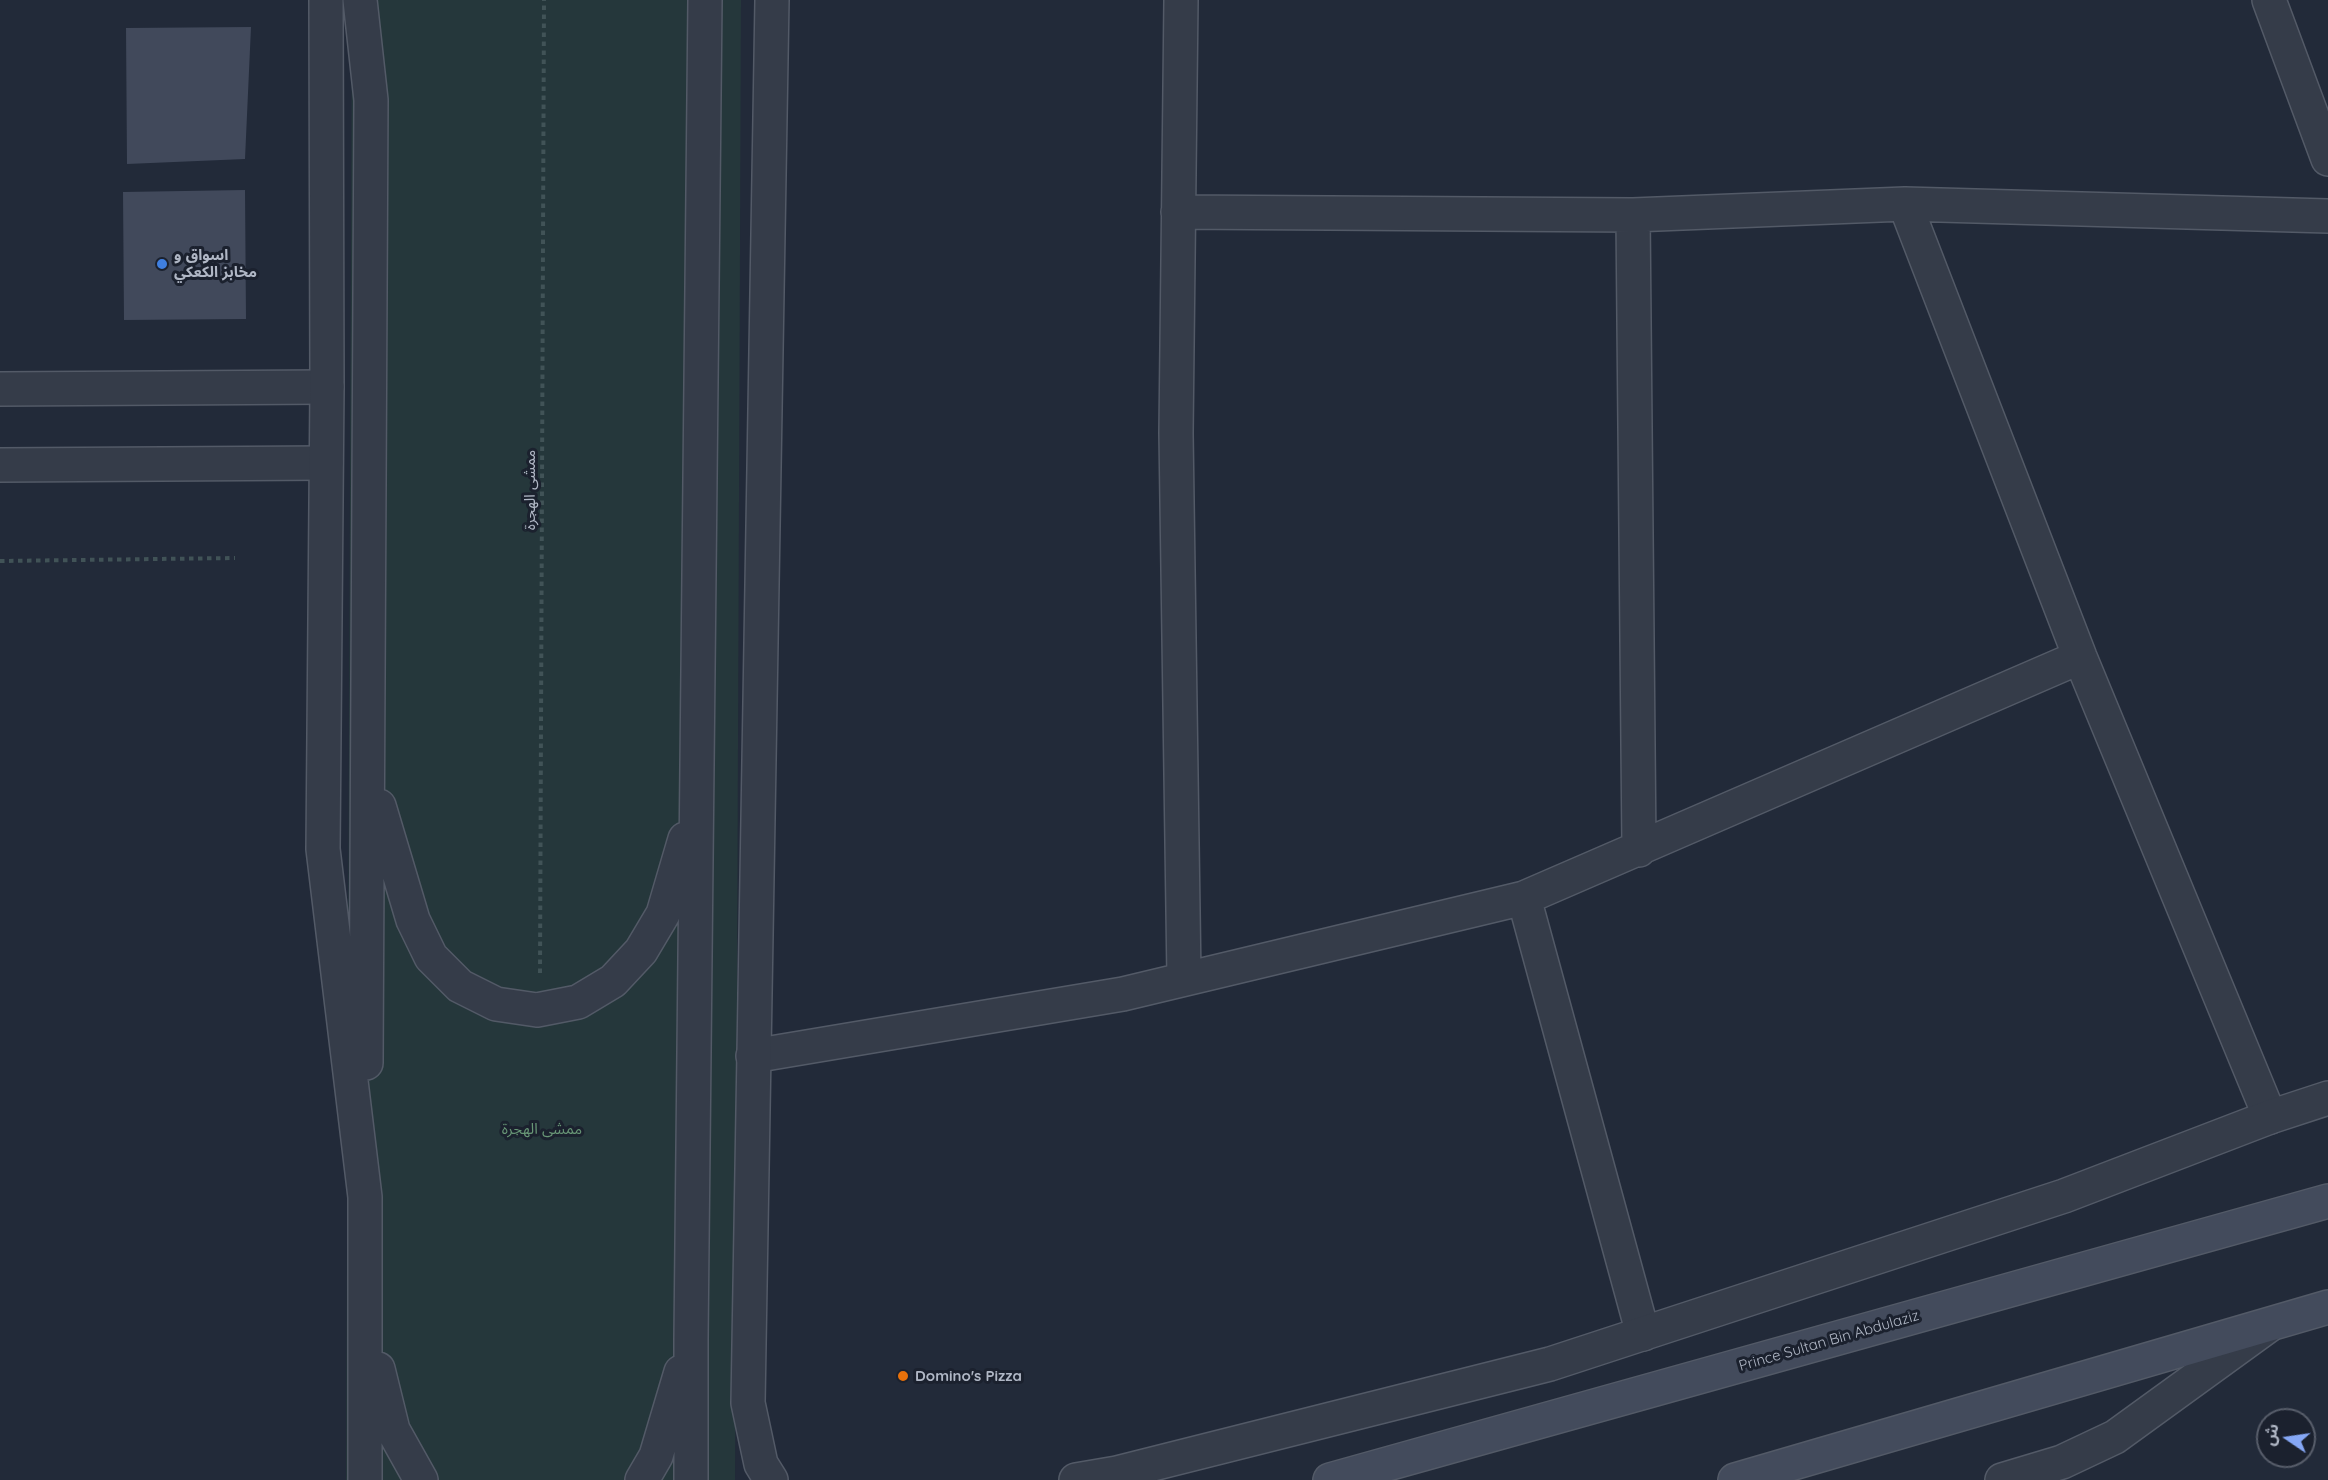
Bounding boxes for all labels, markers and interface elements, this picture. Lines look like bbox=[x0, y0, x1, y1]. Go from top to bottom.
place label: اسواق و مخابز الكعكي bbox=[174, 246, 257, 281]
marker: اسواق و مخابز الكعكي bbox=[155, 257, 169, 271]
street label: ممشى الهجرة bbox=[521, 450, 539, 530]
park label: ممشى الهجرة bbox=[502, 1120, 582, 1138]
street label: Prince Sultan Bin Abdulaziz bbox=[1737, 1307, 1921, 1375]
place label: Domino's Pizza bbox=[915, 1367, 1022, 1385]
marker: Domino's Pizza bbox=[896, 1369, 910, 1383]
north arrow bbox=[2256, 1408, 2316, 1468]
text: ش bbox=[2258, 1421, 2283, 1447]

